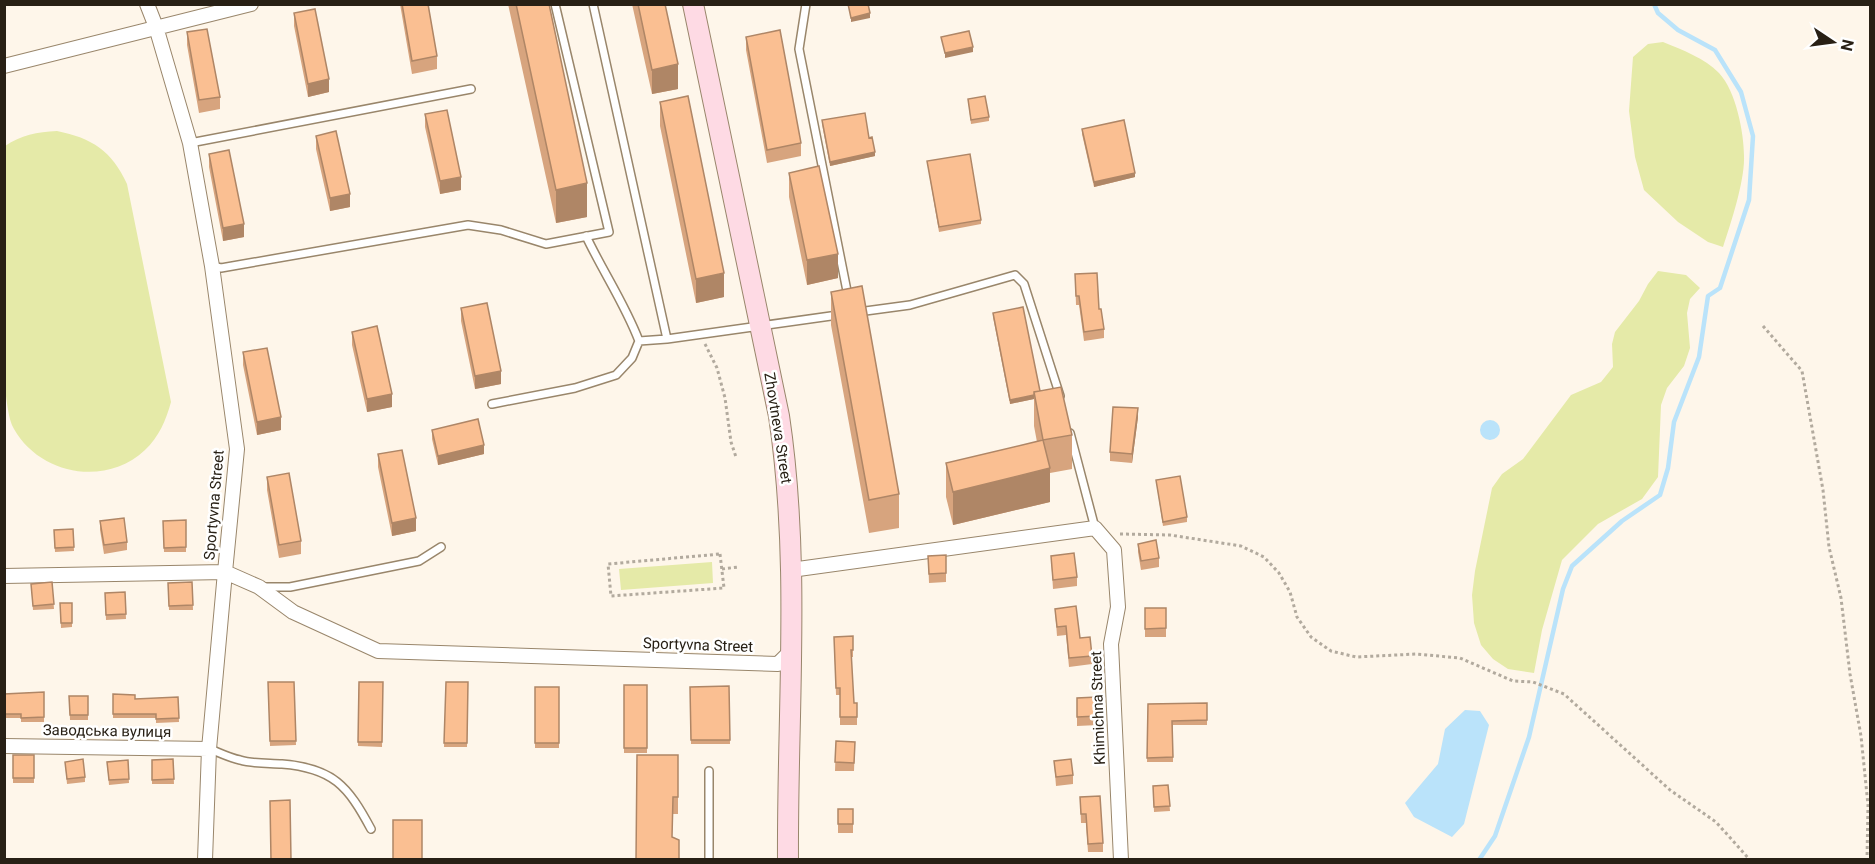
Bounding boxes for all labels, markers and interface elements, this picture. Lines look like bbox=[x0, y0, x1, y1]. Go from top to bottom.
north arrow bbox=[1803, 12, 1863, 72]
text: N bbox=[1837, 38, 1858, 53]
street label: Zhovtneva Street bbox=[760, 371, 796, 485]
street label: Sportyvna Street bbox=[200, 449, 228, 561]
street label: Sportyvna Street bbox=[643, 634, 754, 656]
street label: Khimichna Street bbox=[1087, 651, 1109, 765]
street label: Заводська вулиця bbox=[43, 721, 171, 741]

